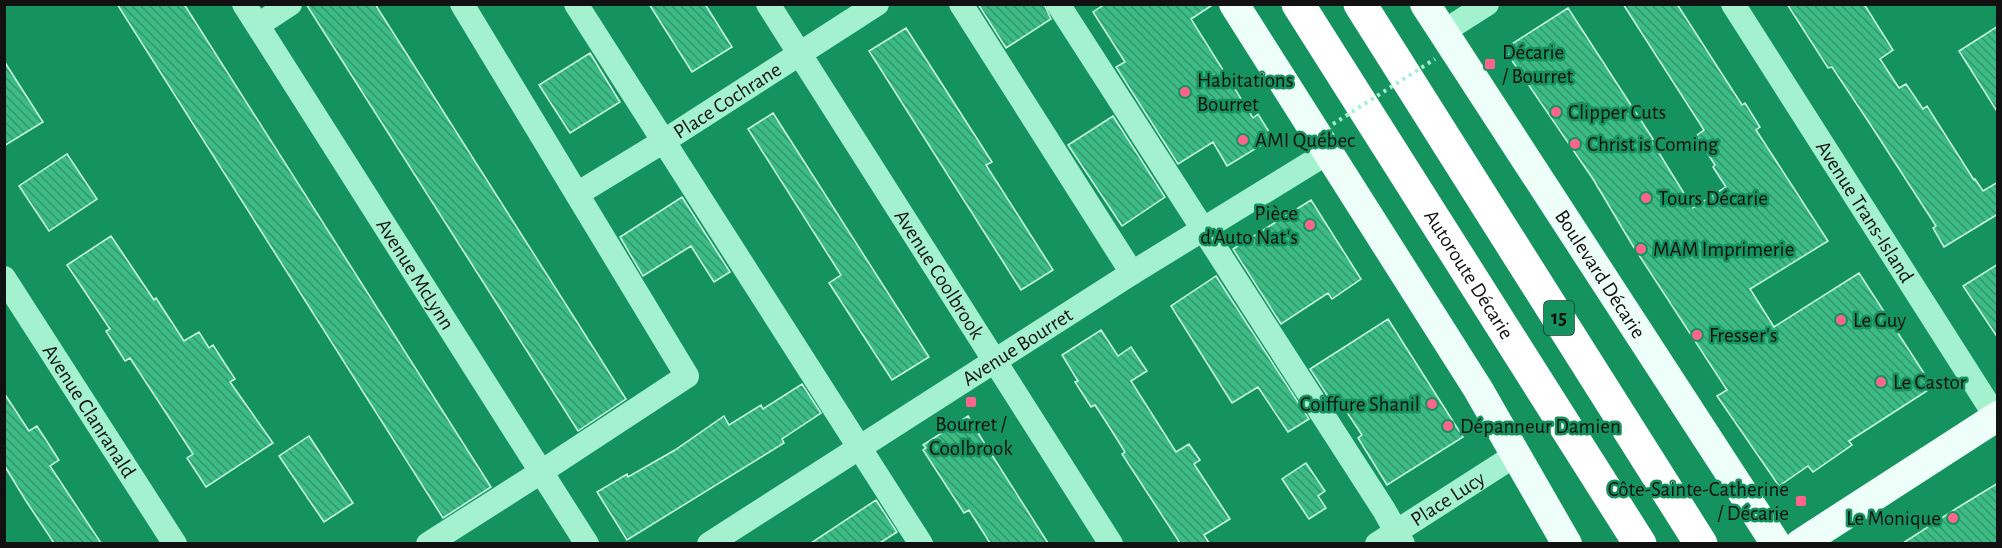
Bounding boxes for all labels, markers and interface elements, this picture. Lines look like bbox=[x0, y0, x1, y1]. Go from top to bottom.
place label: Décarie / Bourret bbox=[1502, 42, 1574, 87]
marker: Décarie / Bourret bbox=[1483, 57, 1497, 71]
street label: Place Cochrane bbox=[670, 58, 785, 143]
place label: Habitations Bourret bbox=[1197, 70, 1293, 115]
marker: Habitations Bourret bbox=[1178, 85, 1192, 99]
place label: Clipper Cuts bbox=[1568, 102, 1666, 123]
marker: Clipper Cuts bbox=[1549, 105, 1563, 119]
place label: AMI Québec bbox=[1255, 130, 1355, 151]
marker: AMI Québec bbox=[1236, 133, 1250, 147]
place label: Christ is Coming bbox=[1587, 134, 1719, 155]
marker: Christ is Coming bbox=[1568, 137, 1582, 151]
street label: Avenue Trans-Island bbox=[1812, 137, 1918, 286]
place label: Tours Décarie bbox=[1658, 188, 1768, 209]
marker: Tours Décarie bbox=[1639, 191, 1653, 205]
place label: Pièce d'Auto Nat's bbox=[1200, 203, 1298, 248]
street label: Avenue Coolbrook bbox=[891, 206, 989, 343]
street label: Autoroute Décarie bbox=[1421, 206, 1518, 343]
street label: Boulevard Décarie bbox=[1551, 206, 1650, 342]
street label: Avenue McLynn bbox=[373, 215, 458, 333]
marker: Pièce d'Auto Nat's bbox=[1303, 218, 1317, 232]
place label: MAM Imprimerie bbox=[1653, 239, 1794, 260]
marker: MAM Imprimerie bbox=[1634, 242, 1648, 256]
road number: 15 bbox=[1544, 301, 1574, 335]
street label: Avenue Bourret bbox=[958, 303, 1076, 390]
place label: Le Guy bbox=[1853, 310, 1906, 331]
marker: Le Guy bbox=[1834, 313, 1848, 327]
place label: Fresser's bbox=[1709, 325, 1777, 346]
marker: Fresser's bbox=[1690, 328, 1704, 342]
street label: Avenue Clanranald bbox=[39, 341, 140, 481]
place label: Le Castor bbox=[1893, 372, 1966, 393]
marker: Le Castor bbox=[1874, 375, 1888, 389]
place label: Coiffure Shanil bbox=[1300, 394, 1420, 415]
marker: Bourret / Coolbrook bbox=[964, 395, 978, 409]
marker: Coiffure Shanil bbox=[1425, 397, 1439, 411]
place label: Bourret / Coolbrook bbox=[929, 414, 1013, 459]
place label: Dépanneur Damien bbox=[1460, 416, 1621, 437]
marker: Dépanneur Damien bbox=[1441, 419, 1455, 433]
street label: Place Lucy bbox=[1407, 467, 1488, 530]
place label: Côte-Sainte-Catherine / Décarie bbox=[1608, 479, 1789, 524]
marker: Côte-Sainte-Catherine / Décarie bbox=[1794, 494, 1808, 508]
place label: Le Monique bbox=[1846, 508, 1941, 529]
marker: Le Monique bbox=[1946, 511, 1960, 525]

